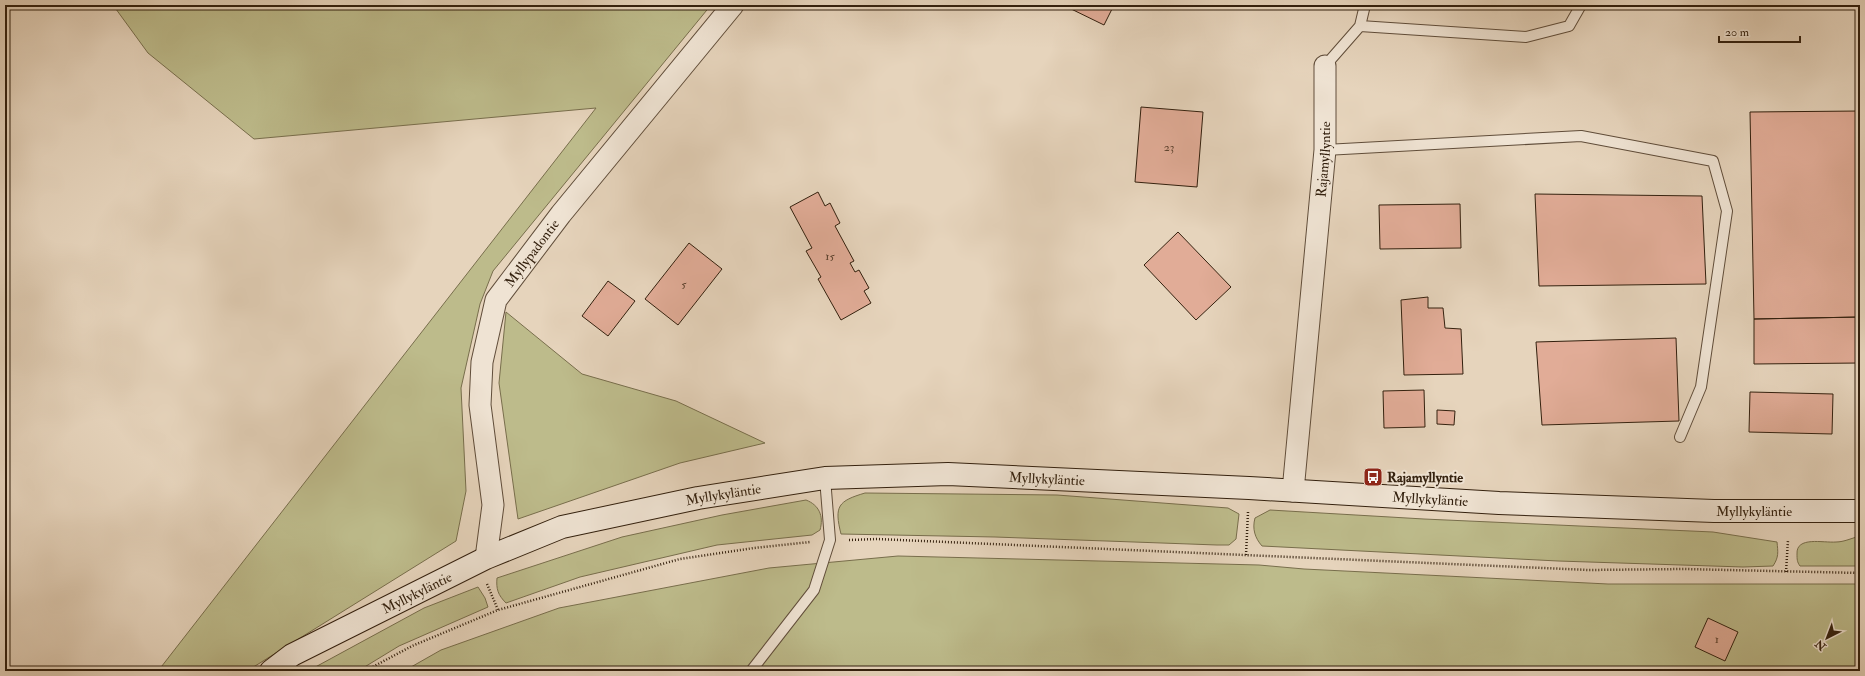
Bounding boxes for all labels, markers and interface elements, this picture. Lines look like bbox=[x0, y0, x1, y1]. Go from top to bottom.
scale bar bbox=[1719, 18, 1800, 44]
text: 20 m bbox=[1725, 25, 1750, 40]
street label: Rajamyllyntie bbox=[1312, 121, 1335, 198]
house number: 23 bbox=[1164, 140, 1174, 155]
street label: Myllypadontie bbox=[501, 216, 563, 290]
house number: 15 bbox=[825, 249, 835, 264]
house number: 5 bbox=[681, 277, 687, 292]
bus stop icon: Rajamyllyntie bbox=[1362, 466, 1384, 488]
street label: Myllykyläntie bbox=[1008, 468, 1085, 489]
place label: Rajamyllyntie bbox=[1387, 469, 1463, 487]
street label: Myllykyläntie bbox=[684, 480, 762, 509]
street label: Myllykyläntie bbox=[1392, 488, 1469, 510]
street label: Myllykyläntie bbox=[1716, 503, 1792, 521]
street label: Myllykyläntie bbox=[379, 568, 455, 617]
north arrow bbox=[1807, 618, 1847, 658]
house number: 1 bbox=[1715, 632, 1719, 647]
text: N bbox=[1812, 636, 1829, 654]

